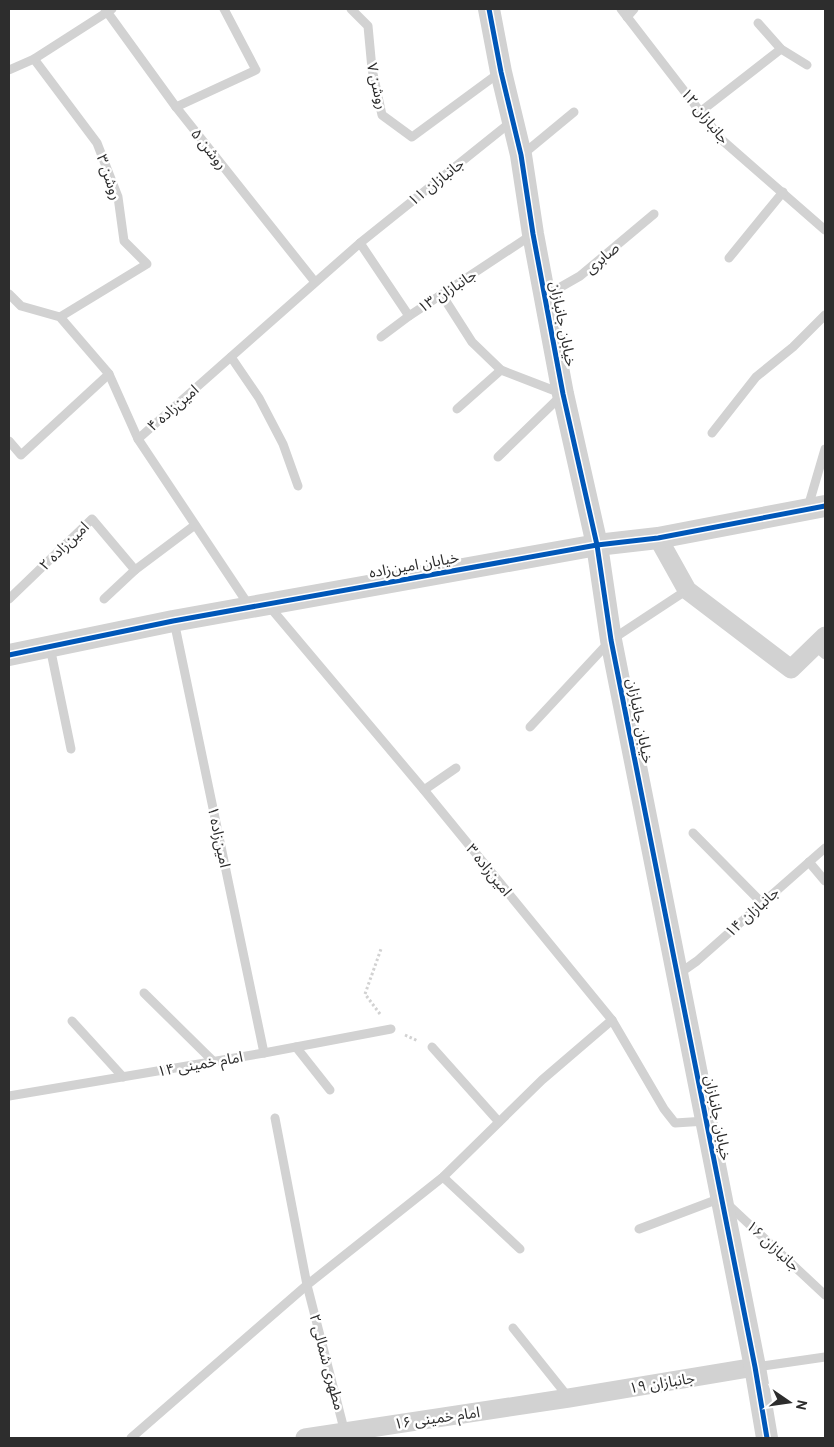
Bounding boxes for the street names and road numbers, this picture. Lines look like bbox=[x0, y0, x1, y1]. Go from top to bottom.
street label: روشن ۷ bbox=[361, 61, 390, 111]
street label: جانبازان ۱۲ bbox=[676, 85, 732, 149]
street label: روشن ۵ bbox=[186, 126, 230, 174]
street label: روشن ۳ bbox=[91, 152, 124, 203]
street label: جانبازان ۱۱ bbox=[405, 155, 469, 211]
street label: صابری bbox=[582, 239, 624, 279]
street label: جانبازان ۱۳ bbox=[415, 266, 481, 318]
street label: خیابان جانبازان bbox=[544, 280, 579, 369]
street label: امین‌زاده ۴ bbox=[144, 382, 204, 437]
street label: امین‌زاده ۲ bbox=[36, 519, 94, 575]
street label: خیابان امین‌زاده bbox=[368, 549, 461, 584]
street label: خیابان جانبازان bbox=[621, 677, 656, 766]
street label: امین‌زاده ۱ bbox=[202, 805, 233, 870]
street label: امین‌زاده ۳ bbox=[461, 841, 515, 901]
street label: جانبازان ۱۴ bbox=[722, 884, 784, 942]
street label: امام خمینی ۱۴ bbox=[156, 1049, 245, 1082]
street label: خیابان جانبازان bbox=[699, 1074, 734, 1163]
street label: جانبازان ۱۶ bbox=[741, 1217, 803, 1277]
street label: مطهری شمالی ۲ bbox=[304, 1312, 348, 1413]
street label: جانبازان ۱۹ bbox=[628, 1370, 697, 1399]
street label: امام خمینی ۱۶ bbox=[393, 1404, 481, 1435]

